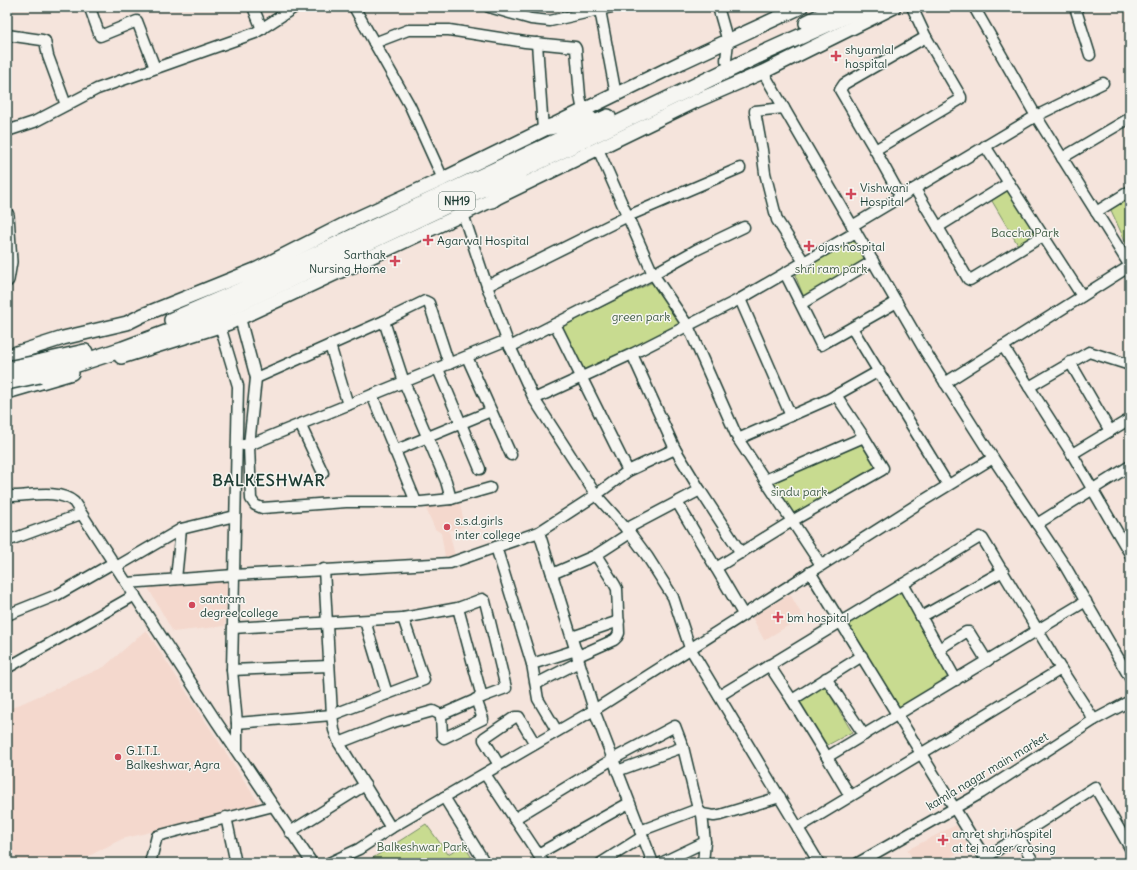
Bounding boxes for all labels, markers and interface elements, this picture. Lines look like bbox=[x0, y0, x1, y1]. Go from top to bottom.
place label: shyamlal hospital bbox=[845, 42, 894, 71]
marker: shyamlal hospital bbox=[830, 50, 842, 62]
place label: Vishwani Hospital bbox=[860, 180, 908, 209]
marker: Vishwani Hospital bbox=[845, 188, 857, 200]
road number: NH19 bbox=[439, 192, 475, 210]
park label: Baccha Park bbox=[991, 225, 1059, 240]
place label: Agarwal Hospital bbox=[437, 233, 529, 248]
marker: Agarwal Hospital bbox=[422, 234, 434, 246]
place label: ojas hospital bbox=[818, 239, 885, 254]
marker: ojas hospital bbox=[803, 240, 815, 252]
place label: Sarthak Nursing Home bbox=[309, 247, 386, 276]
marker: Sarthak Nursing Home bbox=[389, 255, 401, 267]
park label: shri ram park bbox=[795, 261, 867, 276]
park label: green park bbox=[612, 309, 670, 324]
district label: BALKESHWAR bbox=[212, 470, 326, 490]
park label: sindu park bbox=[771, 484, 827, 499]
place label: s.s.d.girls inter college bbox=[455, 513, 520, 542]
marker: s.s.d.girls inter college bbox=[442, 522, 452, 532]
place label: santram degree college bbox=[200, 591, 278, 620]
marker: santram degree college bbox=[187, 600, 197, 610]
place label: bm hospital bbox=[787, 610, 849, 625]
marker: bm hospital bbox=[772, 611, 784, 623]
street label: kamla nagar main market bbox=[923, 729, 1051, 813]
place label: G.I.T.I. Balkeshwar, Agra bbox=[126, 743, 220, 772]
marker: G.I.T.I. Balkeshwar, Agra bbox=[113, 752, 123, 762]
place label: amret shri hospitel at tej nager crosing bbox=[952, 826, 1056, 855]
marker: amret shri hospitel at tej nager crosing bbox=[937, 834, 949, 846]
park label: Balkeshwar Park bbox=[376, 839, 468, 854]

